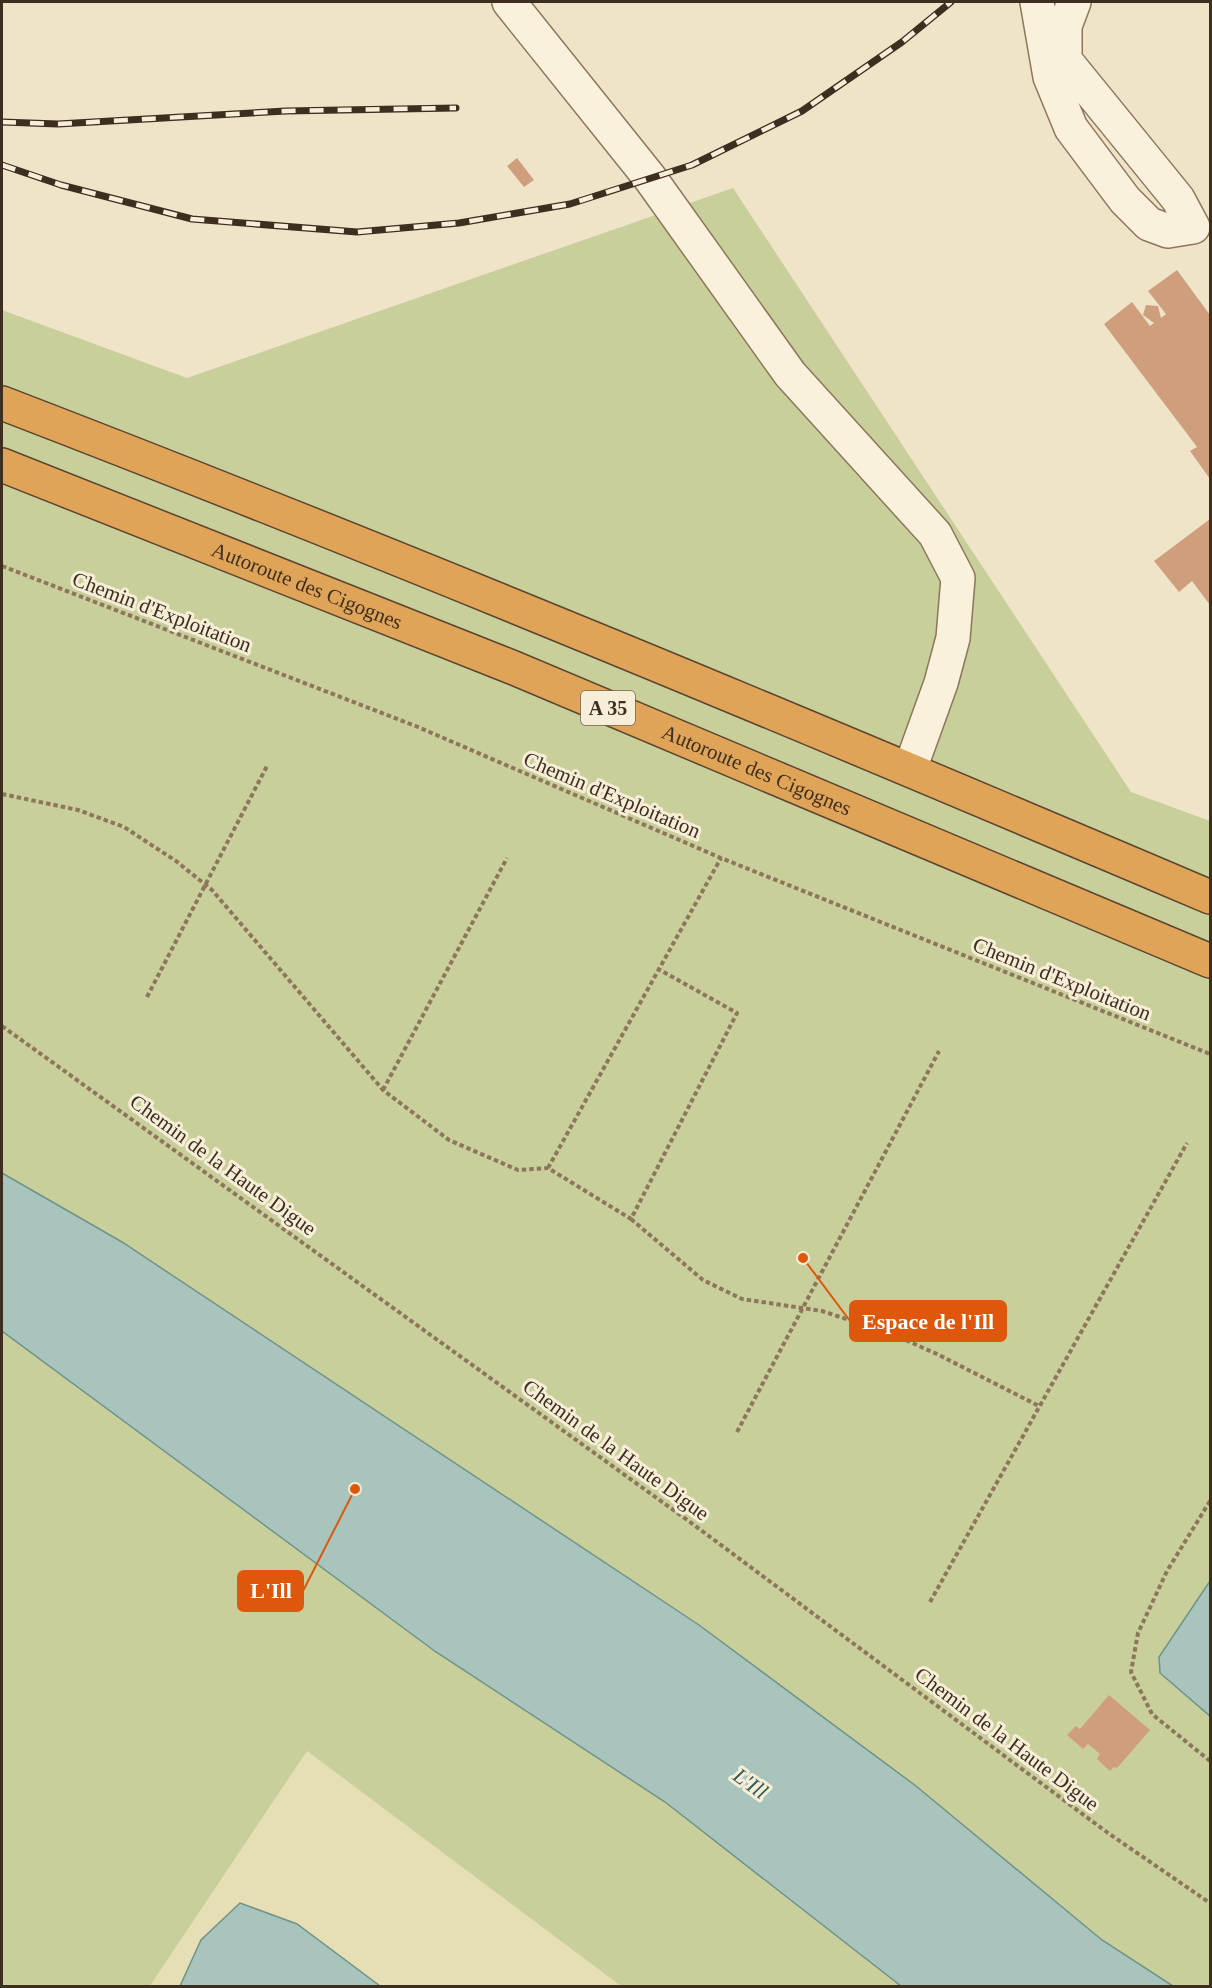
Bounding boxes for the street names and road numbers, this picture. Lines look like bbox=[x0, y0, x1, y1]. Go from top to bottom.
street label: Autoroute des Cigognes bbox=[208, 537, 406, 634]
street label: Chemin d'Exploitation bbox=[69, 567, 255, 657]
road number: A 35 bbox=[581, 691, 635, 725]
street label: Autoroute des Cigognes bbox=[658, 720, 855, 821]
street label: Chemin d'Exploitation bbox=[520, 747, 705, 843]
street label: Chemin d'Exploitation bbox=[969, 932, 1155, 1026]
street label: Chemin de la Haute Digue bbox=[125, 1089, 321, 1241]
street label: Chemin de la Haute Digue bbox=[518, 1374, 714, 1526]
street label: Chemin de la Haute Digue bbox=[910, 1662, 1104, 1816]

